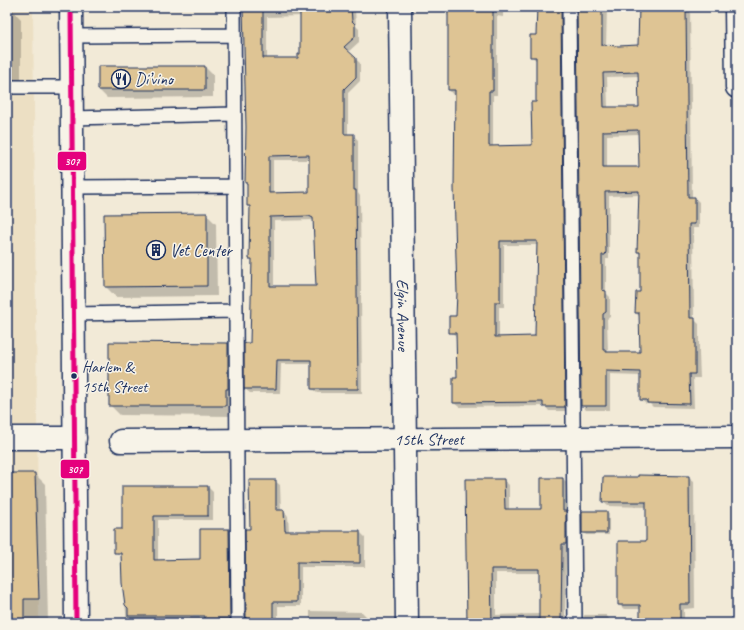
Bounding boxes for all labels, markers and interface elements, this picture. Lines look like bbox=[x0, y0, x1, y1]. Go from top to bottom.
restaurant icon: Di’vino bbox=[110, 68, 132, 90]
place label: Di’vino bbox=[135, 69, 175, 90]
line badge: 307 bbox=[57, 151, 87, 171]
text: 307 bbox=[65, 154, 80, 168]
building icon: Vet Center bbox=[145, 239, 167, 261]
place label: Vet Center bbox=[170, 240, 234, 261]
street label: Elgin Avenue bbox=[393, 279, 414, 353]
place label: Harlem & 15th Street bbox=[82, 357, 149, 397]
marker: Harlem & 15th Street bbox=[69, 371, 79, 381]
street label: 15th Street bbox=[394, 428, 466, 450]
line badge: 307 bbox=[60, 459, 90, 479]
text: 307 bbox=[68, 462, 83, 476]

